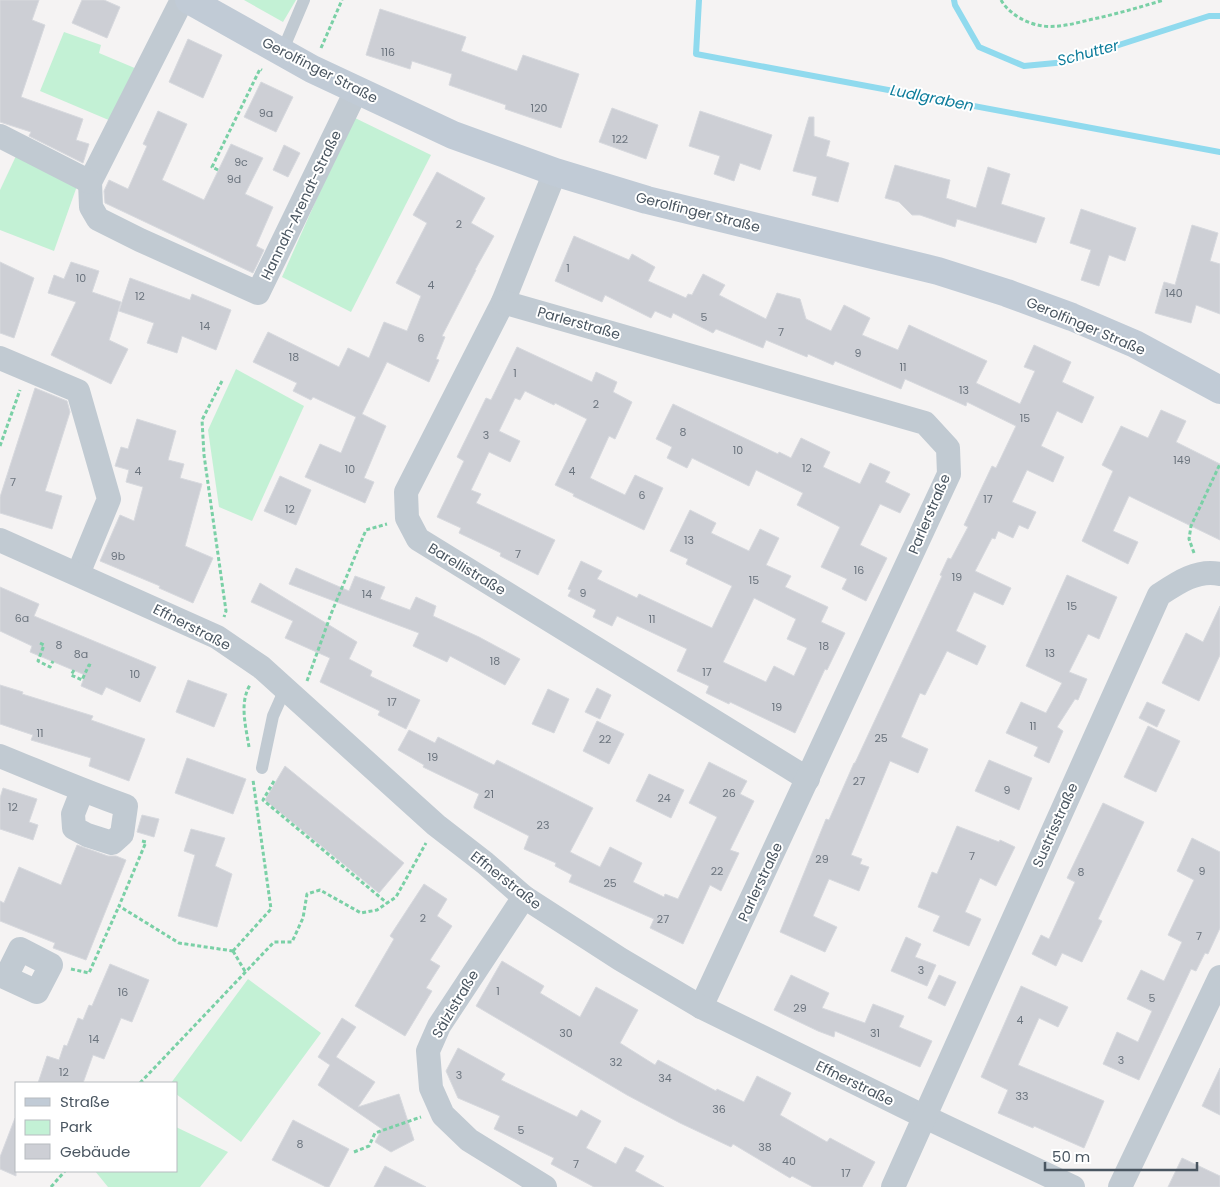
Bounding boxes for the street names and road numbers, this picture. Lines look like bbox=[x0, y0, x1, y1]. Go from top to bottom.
street label: Gerolfinger Straße bbox=[259, 32, 382, 108]
street label: Hannah-Arendt-Straße bbox=[256, 127, 346, 283]
street label: Gerolfinger Straße bbox=[634, 187, 763, 237]
street label: Gerolfinger Straße bbox=[1023, 292, 1149, 360]
street label: Parlerstraße bbox=[535, 302, 623, 344]
street label: Parlerstraße bbox=[903, 470, 955, 557]
street label: Barellistraße bbox=[424, 538, 510, 600]
street label: Effnerstraße bbox=[150, 599, 234, 655]
street label: Sustrisstraße bbox=[1027, 779, 1083, 871]
street label: Parlerstraße bbox=[733, 839, 787, 925]
street label: Effnerstraße bbox=[467, 846, 546, 914]
street label: Sälzlstraße bbox=[427, 966, 483, 1042]
street label: Effnerstraße bbox=[813, 1055, 898, 1111]

